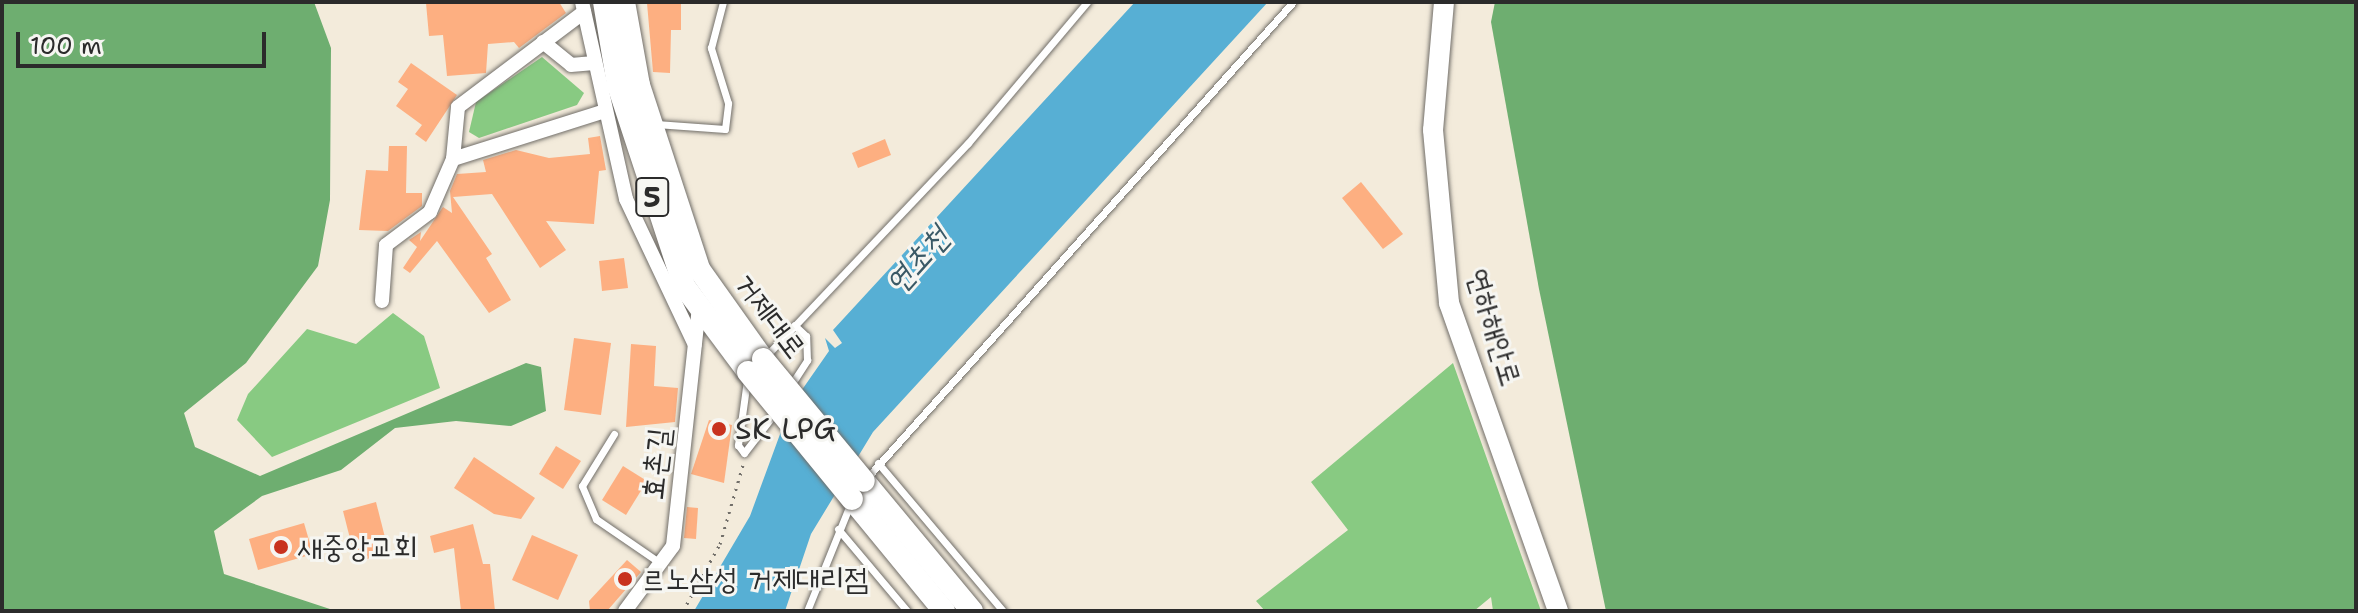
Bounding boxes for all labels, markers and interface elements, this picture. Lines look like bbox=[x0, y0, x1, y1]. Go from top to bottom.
scale bar bbox=[20, 16, 270, 66]
text: 100 m bbox=[30, 30, 102, 62]
road number: 5 bbox=[634, 173, 670, 221]
water label: 연초천 bbox=[877, 218, 957, 302]
street label: 연하해안로 bbox=[1459, 264, 1529, 390]
street label: 거제대로 bbox=[727, 267, 813, 365]
place label: SK LPG bbox=[735, 411, 836, 447]
marker: SK LPG bbox=[710, 420, 728, 438]
street label: 효촌길 bbox=[634, 426, 678, 502]
place label: 새중앙교회 bbox=[297, 529, 418, 565]
marker: 새중앙교회 bbox=[272, 538, 290, 556]
place label: 르노삼성 거제대리점 bbox=[641, 561, 868, 597]
marker: 르노삼성 거제대리점 bbox=[616, 570, 634, 588]

